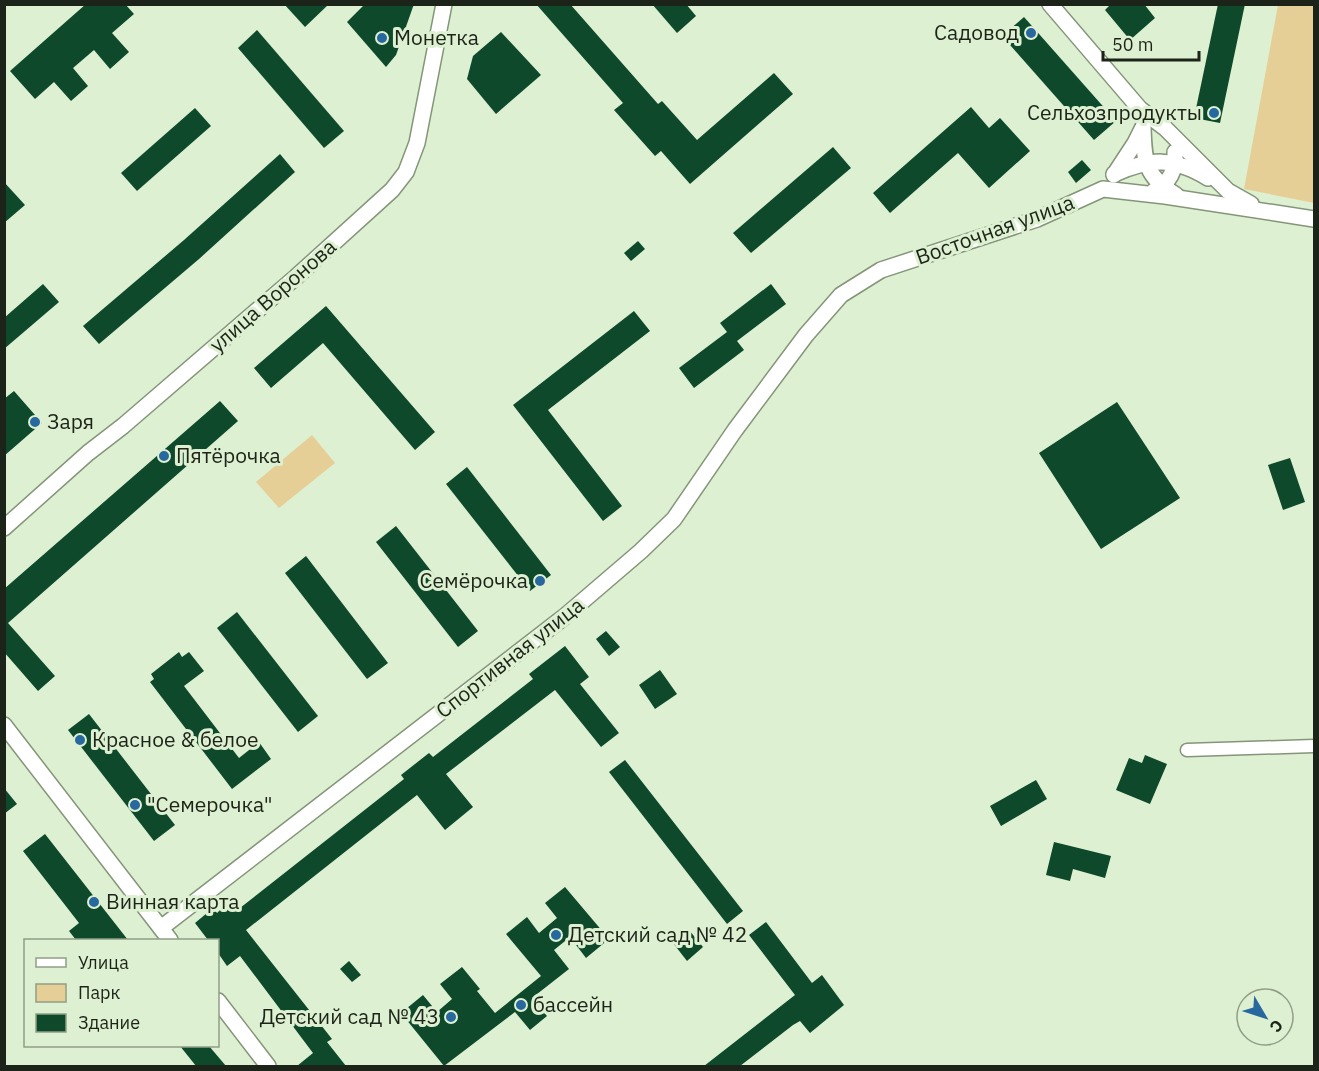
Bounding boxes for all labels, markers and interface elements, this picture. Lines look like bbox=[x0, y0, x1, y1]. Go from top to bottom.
place label: Садовод bbox=[934, 18, 1019, 46]
place label: Монетка bbox=[394, 23, 479, 51]
scale bar bbox=[1103, 24, 1199, 62]
marker: Садовод bbox=[1024, 26, 1038, 40]
marker: Монетка bbox=[375, 31, 389, 45]
text: 50 m bbox=[1112, 33, 1154, 56]
place label: Сельхозпродукты bbox=[1027, 98, 1202, 126]
marker: Сельхозпродукты bbox=[1207, 106, 1221, 120]
street label: Восточная улица bbox=[912, 187, 1078, 271]
street label: улица Воронова bbox=[203, 232, 342, 358]
place label: Заря bbox=[47, 407, 94, 435]
marker: Заря bbox=[28, 415, 42, 429]
place label: Пятёрочка bbox=[176, 441, 281, 469]
marker: Пятёрочка bbox=[157, 449, 171, 463]
place label: Семёрочка bbox=[419, 566, 528, 594]
marker: Семёрочка bbox=[533, 574, 547, 588]
street label: Спортивная улица bbox=[430, 591, 589, 724]
place label: Красное & белое bbox=[92, 725, 259, 753]
marker: Красное & белое bbox=[73, 733, 87, 747]
place label: "Семерочка" bbox=[147, 790, 273, 818]
marker: "Семерочка" bbox=[128, 798, 142, 812]
place label: Винная карта bbox=[106, 887, 240, 915]
marker: Винная карта bbox=[87, 895, 101, 909]
place label: Детский сад № 42 bbox=[568, 920, 747, 948]
marker: Детский сад № 42 bbox=[549, 928, 563, 942]
legend bbox=[24, 939, 219, 1047]
text: Улица bbox=[78, 951, 129, 974]
text: Парк bbox=[78, 981, 121, 1004]
north arrow bbox=[1235, 987, 1295, 1047]
place label: бассейн bbox=[533, 990, 613, 1018]
marker: бассейн bbox=[514, 998, 528, 1012]
place label: Детский сад № 43 bbox=[260, 1002, 439, 1030]
marker: Детский сад № 43 bbox=[444, 1010, 458, 1024]
text: Здание bbox=[78, 1011, 140, 1034]
text: С bbox=[1266, 1016, 1288, 1037]

